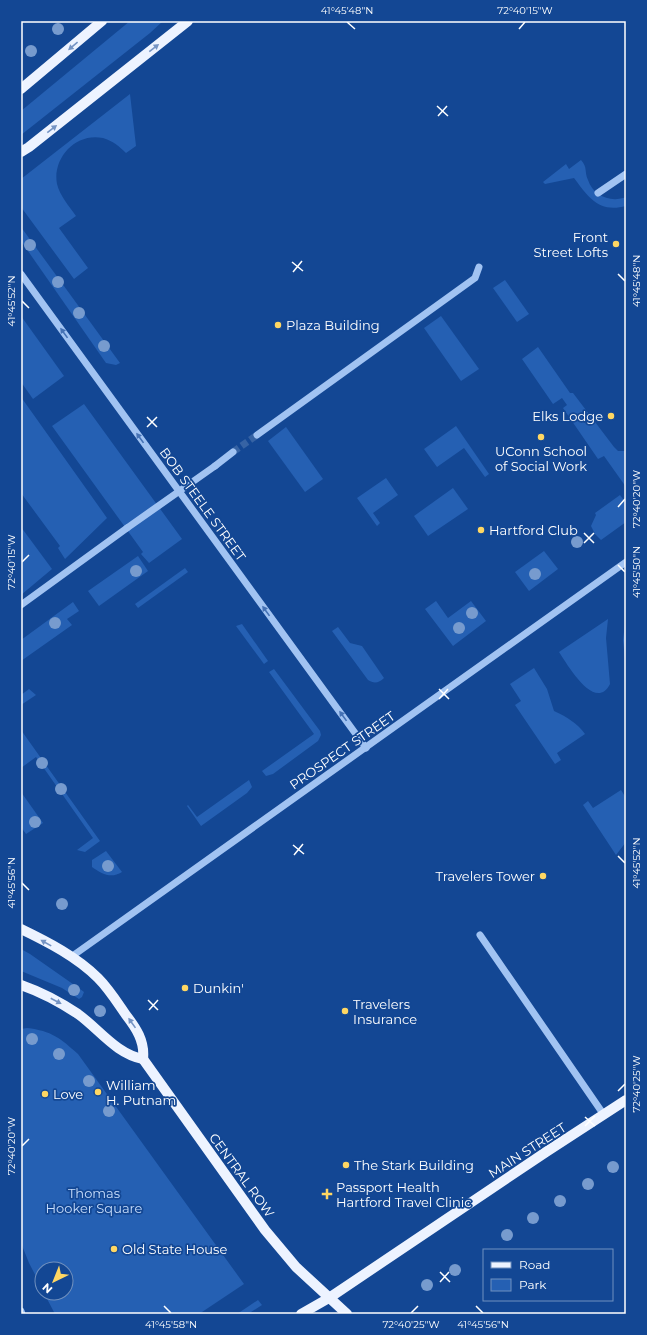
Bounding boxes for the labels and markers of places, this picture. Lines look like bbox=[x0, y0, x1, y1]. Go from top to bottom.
place label: Front Street Lofts bbox=[534, 229, 608, 260]
marker: Front Street Lofts bbox=[611, 239, 621, 249]
place label: Plaza Building bbox=[286, 317, 380, 333]
marker: Plaza Building bbox=[273, 320, 283, 330]
place label: Elks Lodge bbox=[532, 408, 603, 424]
marker: Elks Lodge bbox=[606, 411, 616, 421]
marker: UConn School of Social Work bbox=[536, 432, 546, 442]
place label: UConn School of Social Work bbox=[495, 443, 587, 474]
place label: Hartford Club bbox=[489, 522, 578, 538]
marker: Hartford Club bbox=[476, 525, 486, 535]
place label: Travelers Tower bbox=[436, 868, 535, 884]
marker: Travelers Tower bbox=[538, 871, 548, 881]
place label: Dunkin' bbox=[193, 980, 244, 996]
marker: Dunkin' bbox=[180, 983, 190, 993]
place label: Travelers Insurance bbox=[353, 996, 417, 1027]
marker: Travelers Insurance bbox=[340, 1006, 350, 1016]
place label: William H. Putnam bbox=[106, 1077, 176, 1108]
place label: Love bbox=[53, 1086, 83, 1102]
marker: William H. Putnam bbox=[93, 1087, 103, 1097]
marker: Love bbox=[40, 1089, 50, 1099]
place label: The Stark Building bbox=[354, 1157, 474, 1173]
marker: The Stark Building bbox=[341, 1160, 351, 1170]
place label: Passport Health Hartford Travel Clinic bbox=[336, 1179, 472, 1210]
marker: Passport Health Hartford Travel Clinic bbox=[321, 1188, 333, 1200]
place label: Old State House bbox=[122, 1241, 227, 1257]
marker: Old State House bbox=[109, 1244, 119, 1254]

